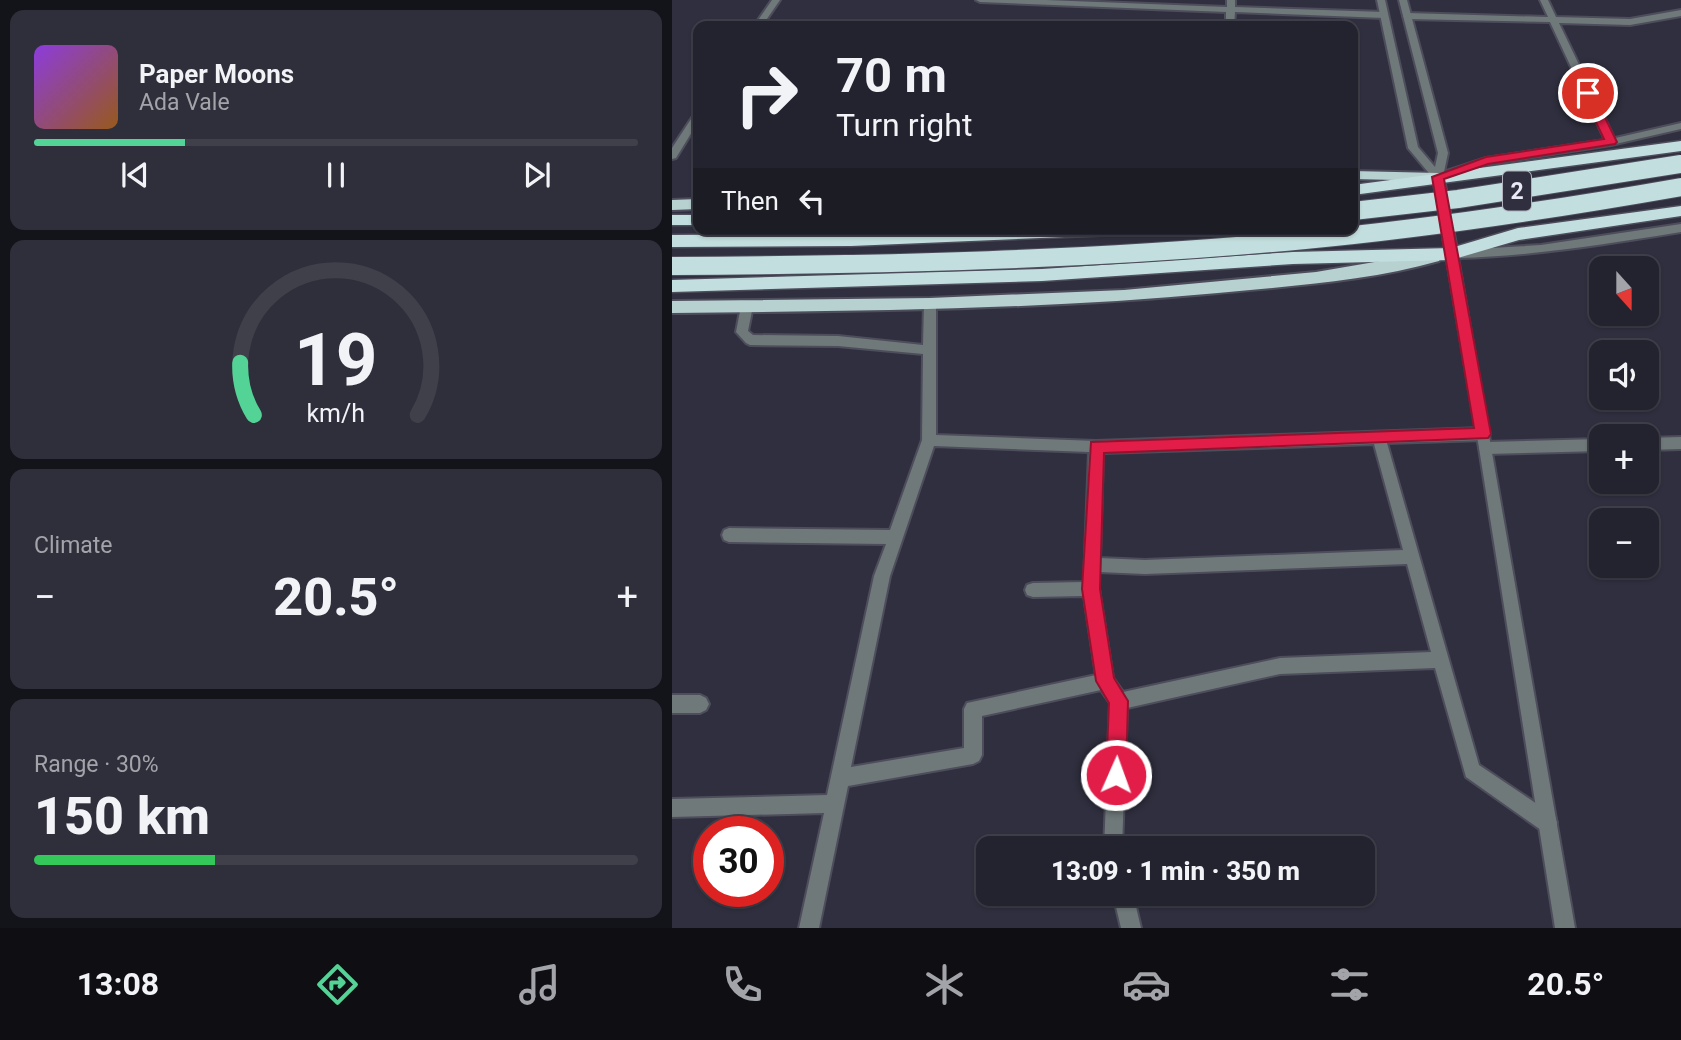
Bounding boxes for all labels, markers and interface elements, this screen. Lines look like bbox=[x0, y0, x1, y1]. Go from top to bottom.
text: 70 m bbox=[836, 47, 947, 104]
icon: right bbox=[721, 49, 812, 140]
text: Paper Moons bbox=[139, 59, 294, 89]
pin bbox=[1558, 63, 1618, 123]
icon: arrive bbox=[1569, 74, 1607, 112]
text: Ada Vale bbox=[139, 89, 230, 116]
text: Turn right bbox=[836, 106, 972, 144]
icon: previous bbox=[116, 156, 154, 194]
icon: pause bbox=[317, 156, 355, 194]
icon: next bbox=[518, 156, 556, 194]
road number: 2 bbox=[1503, 172, 1531, 210]
icon: left bbox=[793, 182, 831, 220]
text: Then bbox=[721, 186, 779, 216]
north arrow bbox=[1589, 256, 1659, 326]
map controls bbox=[1589, 256, 1659, 578]
text: 19 bbox=[294, 318, 378, 404]
button: sound bbox=[1589, 340, 1659, 410]
text: km/h bbox=[307, 399, 365, 428]
button: + bbox=[1589, 424, 1659, 494]
button: − bbox=[1589, 508, 1659, 578]
text: Climate bbox=[34, 532, 113, 559]
text: 20.5° bbox=[273, 567, 399, 628]
text: − bbox=[34, 575, 56, 619]
text: + bbox=[616, 575, 638, 619]
position arrow bbox=[1079, 738, 1153, 812]
text: Range · 30% bbox=[34, 751, 159, 778]
text: 150 km bbox=[34, 786, 210, 847]
speed limit sign: 30 bbox=[693, 816, 784, 907]
text: 13:09 · 1 min · 350 m bbox=[1051, 856, 1300, 886]
icon: directions bbox=[313, 960, 362, 1009]
icon: music bbox=[515, 960, 564, 1009]
icon: phone bbox=[718, 960, 767, 1009]
icon: climate bbox=[920, 960, 969, 1009]
icon: car bbox=[1122, 960, 1171, 1009]
icon: filters bbox=[1325, 960, 1374, 1009]
text: 13:08 bbox=[77, 965, 159, 1003]
text: 20.5° bbox=[1527, 965, 1604, 1003]

